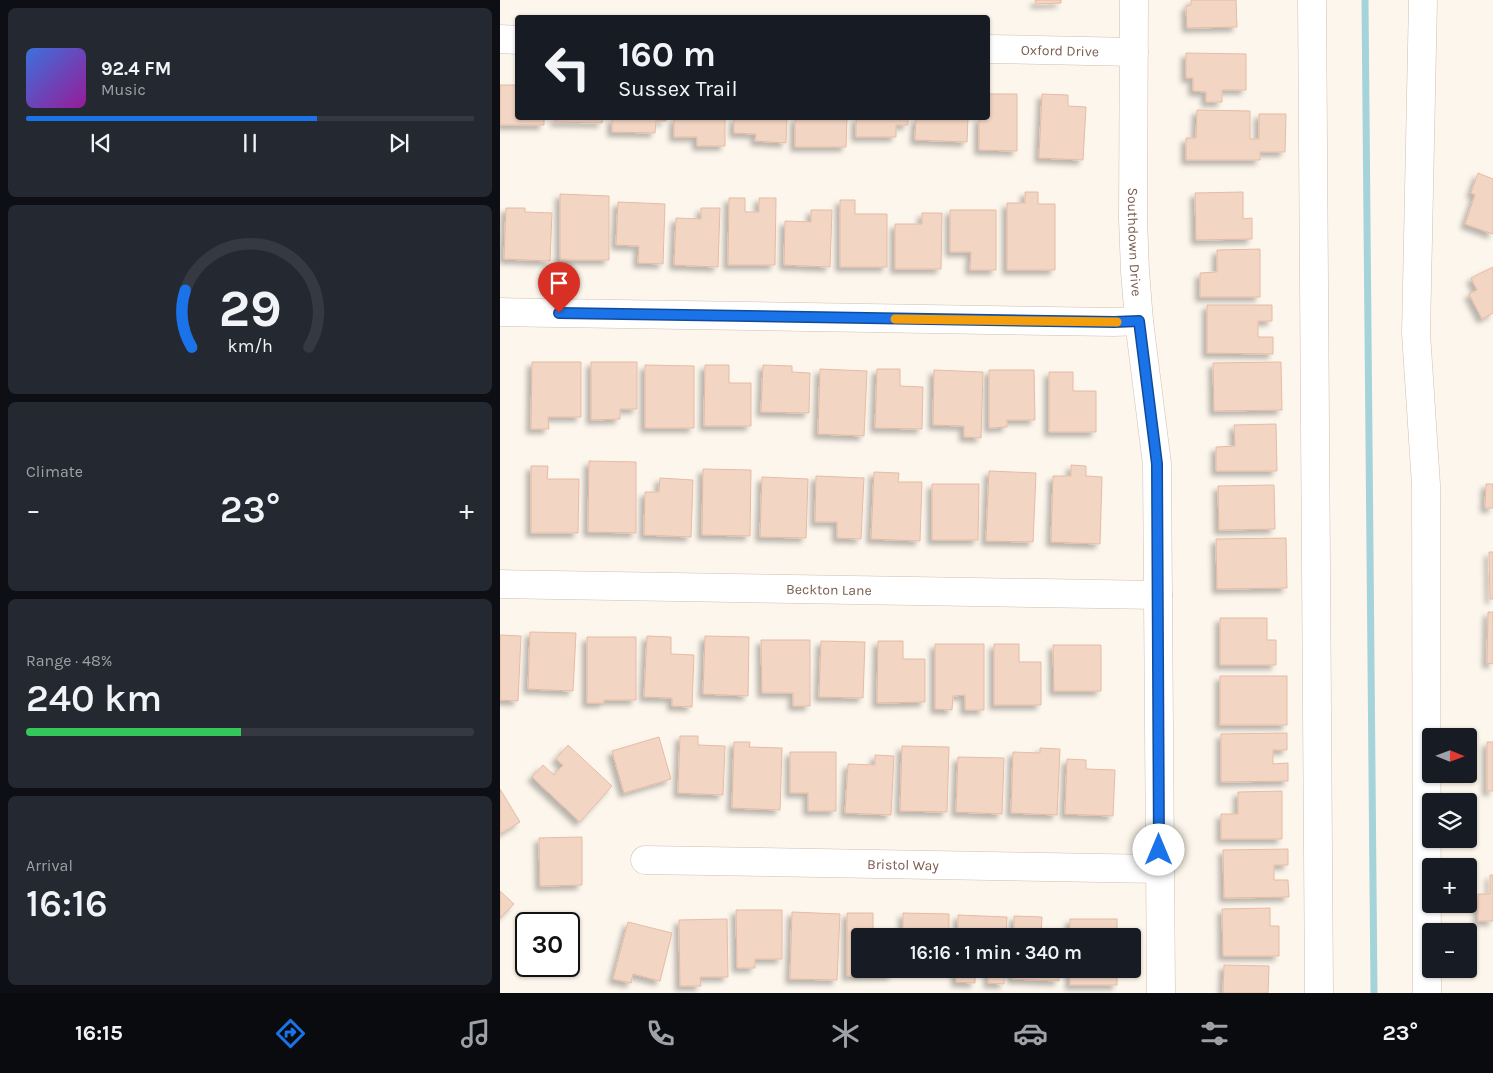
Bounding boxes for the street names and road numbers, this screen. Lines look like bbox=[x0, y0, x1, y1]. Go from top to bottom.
street label: Oxford Drive bbox=[1021, 41, 1099, 60]
street label: Southdown Drive bbox=[1124, 187, 1146, 297]
street label: Beckton Lane bbox=[786, 580, 872, 599]
street label: Bristol Way bbox=[867, 855, 939, 874]

